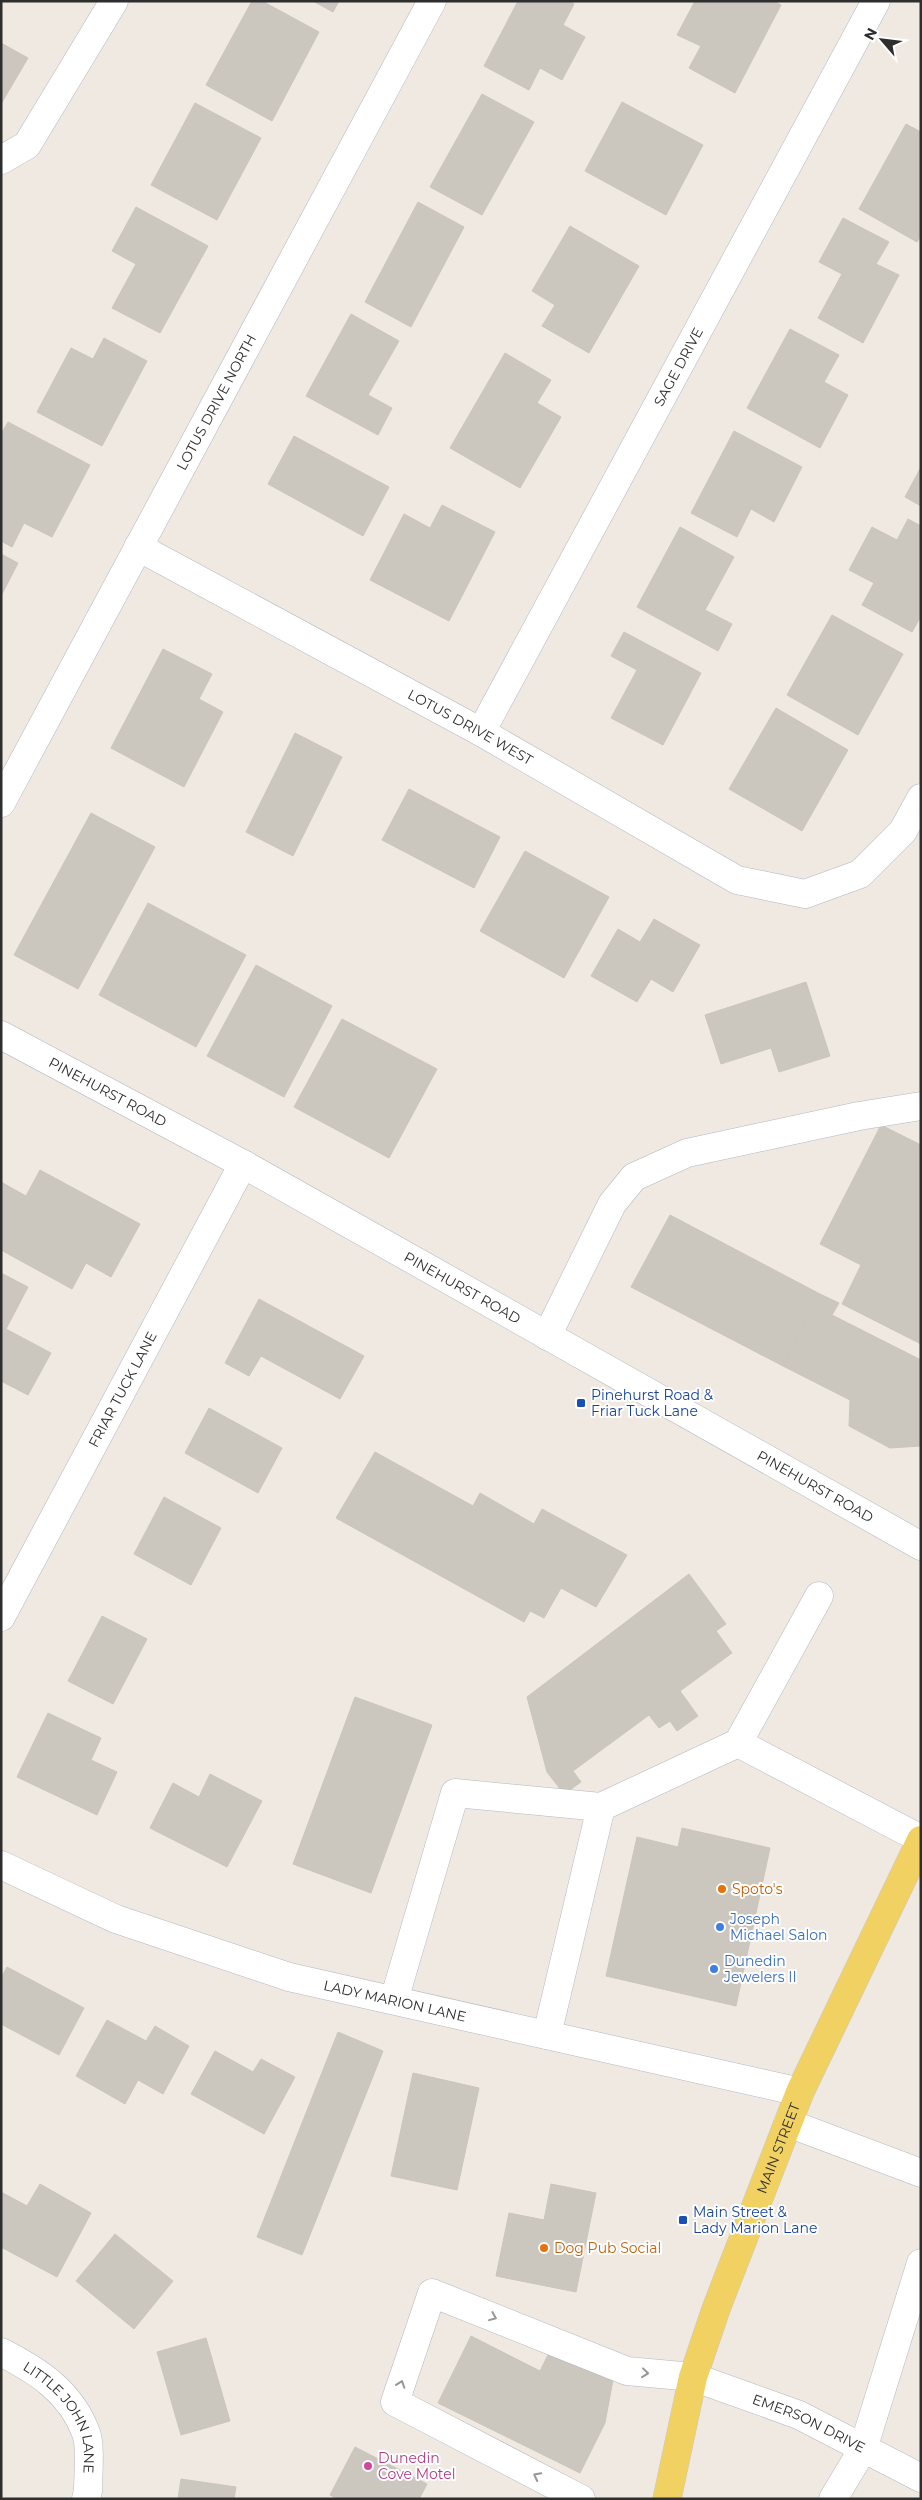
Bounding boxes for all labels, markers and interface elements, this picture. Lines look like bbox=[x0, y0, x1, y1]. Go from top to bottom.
north arrow bbox=[857, 15, 907, 65]
text: N bbox=[860, 25, 881, 43]
street label: SAGE DRIVE bbox=[650, 324, 707, 409]
street label: LOTUS DRIVE NORTH bbox=[173, 331, 260, 473]
street label: LOTUS DRIVE WEST bbox=[405, 685, 536, 769]
street label: PINEHURST ROAD bbox=[46, 1053, 170, 1131]
street label: PINEHURST ROAD bbox=[401, 1248, 524, 1328]
street label: FRIAR TUCK LANE bbox=[84, 1328, 161, 1450]
place label: Pinehurst Road & Friar Tuck Lane bbox=[591, 1386, 714, 1420]
marker: Pinehurst Road & Friar Tuck Lane bbox=[575, 1397, 587, 1409]
street label: PINEHURST ROAD bbox=[754, 1446, 877, 1526]
place label: Spoto's bbox=[732, 1880, 783, 1898]
marker: Spoto's bbox=[716, 1883, 728, 1895]
place label: Joseph Michael Salon bbox=[729, 1910, 827, 1944]
marker: Joseph Michael Salon bbox=[714, 1921, 726, 1933]
place label: Dunedin Jewelers II bbox=[723, 1952, 797, 1986]
marker: Dunedin Jewelers II bbox=[708, 1963, 720, 1975]
street label: LADY MARION LANE bbox=[322, 1976, 468, 2026]
street label: MAIN STREET bbox=[753, 2100, 804, 2196]
place label: Main Street & Lady Marion Lane bbox=[693, 2203, 817, 2237]
marker: Main Street & Lady Marion Lane bbox=[677, 2214, 689, 2226]
place label: Dog Pub Social bbox=[554, 2239, 661, 2257]
marker: Dog Pub Social bbox=[538, 2242, 550, 2254]
one-way arrow bbox=[488, 2311, 497, 2322]
street label: LITTLE JOHN LANE bbox=[20, 2357, 98, 2474]
one-way arrow bbox=[642, 2367, 650, 2378]
one-way arrow bbox=[395, 2380, 405, 2389]
street label: EMERSON DRIVE bbox=[750, 2390, 868, 2457]
place label: Dunedin Cove Motel bbox=[378, 2449, 455, 2483]
marker: Dunedin Cove Motel bbox=[362, 2460, 374, 2472]
one-way arrow bbox=[534, 2472, 543, 2482]

